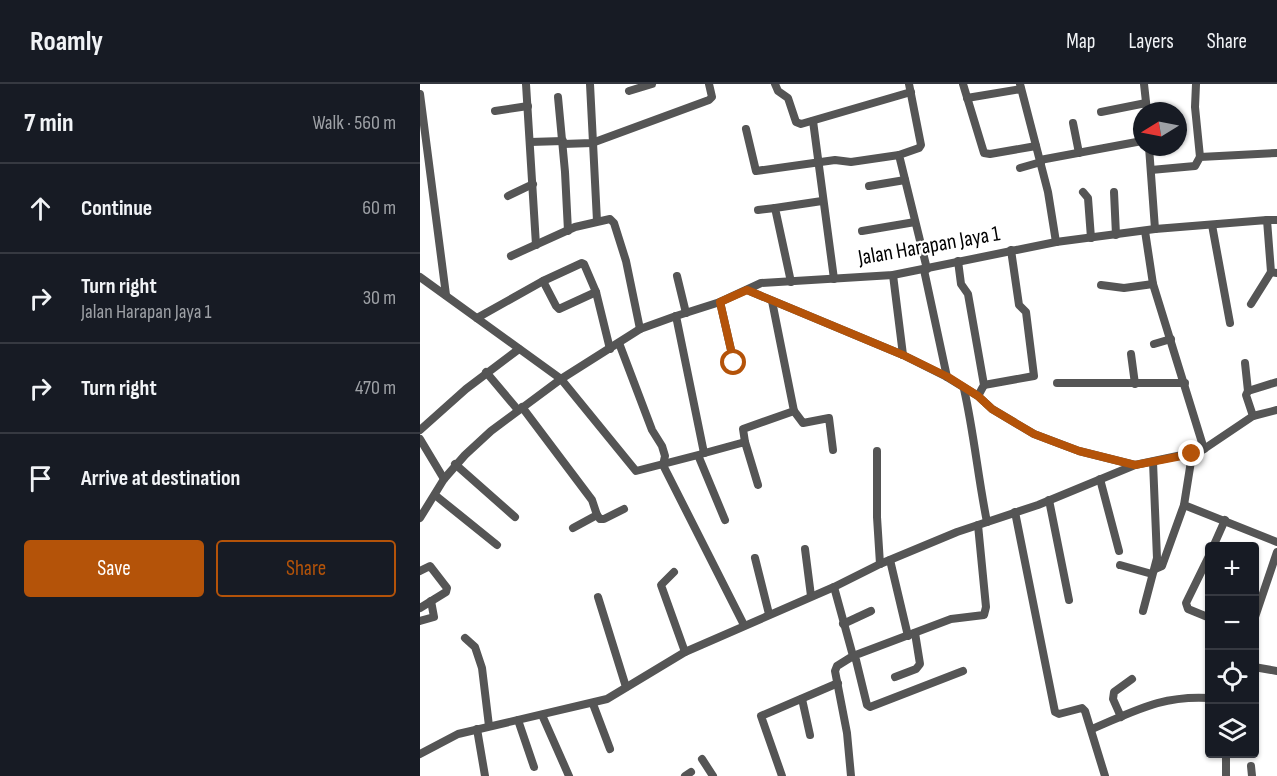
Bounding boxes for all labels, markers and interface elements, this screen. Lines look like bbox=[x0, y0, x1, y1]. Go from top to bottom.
text: Roamly bbox=[30, 25, 103, 58]
text: Map bbox=[1066, 29, 1095, 54]
text: Layers bbox=[1128, 29, 1174, 54]
text: Share bbox=[1207, 29, 1247, 54]
north arrow bbox=[1133, 102, 1187, 156]
text: 7 min bbox=[24, 108, 73, 139]
text: Walk · 560 m bbox=[312, 111, 396, 135]
icon: ahead bbox=[24, 192, 57, 225]
text: Continue bbox=[81, 195, 152, 222]
text: 60 m bbox=[362, 196, 396, 220]
street label: Jalan Harapan Jaya 1 bbox=[855, 220, 1002, 272]
text: Turn right bbox=[81, 273, 157, 300]
icon: right bbox=[24, 282, 57, 315]
text: 30 m bbox=[363, 286, 396, 310]
text: Jalan Harapan Jaya 1 bbox=[81, 300, 212, 324]
route start bbox=[720, 349, 746, 375]
icon: right bbox=[24, 372, 57, 405]
text: Turn right bbox=[81, 375, 157, 402]
text: 470 m bbox=[355, 376, 396, 400]
route end bbox=[1178, 440, 1204, 466]
icon: arrive bbox=[24, 462, 57, 495]
text: Arrive at destination bbox=[81, 465, 240, 492]
button: Save bbox=[24, 540, 204, 597]
button: Share bbox=[216, 540, 396, 597]
map controls bbox=[1205, 542, 1259, 758]
button: + bbox=[1205, 542, 1259, 596]
button: − bbox=[1205, 596, 1259, 650]
button: locate bbox=[1205, 650, 1259, 704]
button: layers bbox=[1205, 704, 1259, 758]

